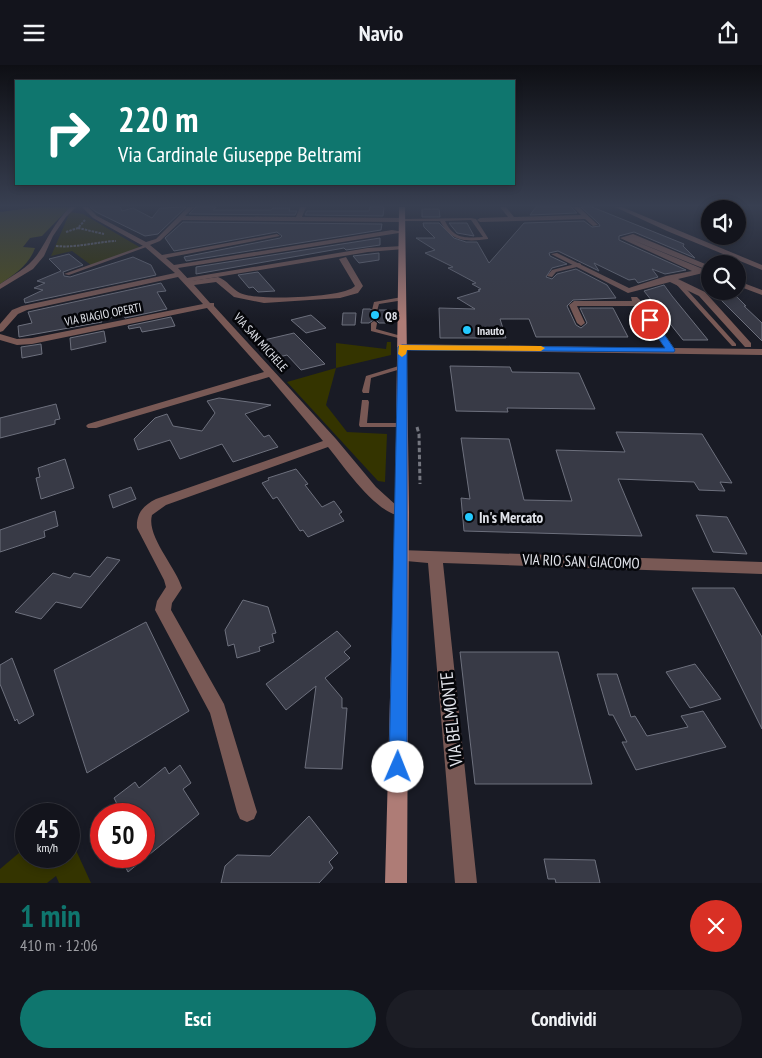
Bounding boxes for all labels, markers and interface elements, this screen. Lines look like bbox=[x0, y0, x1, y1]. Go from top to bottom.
icon: menu bbox=[20, 19, 48, 47]
text: Navio bbox=[359, 19, 403, 47]
icon: share bbox=[714, 19, 742, 47]
text: 220 m bbox=[118, 96, 199, 142]
icon: right bbox=[35, 100, 100, 165]
text: Via Cardinale Giuseppe Beltrami bbox=[118, 140, 362, 168]
map controls bbox=[701, 200, 746, 300]
button: sound bbox=[701, 200, 746, 245]
button: search bbox=[701, 255, 746, 300]
street label: VIA BIAGIO OPERTI bbox=[62, 299, 143, 329]
pin bbox=[629, 299, 671, 341]
icon: arrive bbox=[636, 306, 664, 334]
place label: Q8 bbox=[385, 308, 398, 323]
street label: VIA SAN MICHELE bbox=[230, 309, 291, 374]
marker: Q8 bbox=[369, 309, 381, 321]
place label: Inauto bbox=[477, 323, 505, 338]
marker: Inauto bbox=[461, 324, 473, 336]
place label: In's Mercato bbox=[479, 508, 544, 527]
marker: In's Mercato bbox=[463, 511, 475, 523]
street label: VIA RIO SAN GIACOMO bbox=[521, 549, 640, 573]
street label: VIA BELMONTE bbox=[435, 671, 467, 768]
position arrow bbox=[371, 740, 423, 792]
speed limit sign: 50 bbox=[90, 803, 155, 868]
text: 45 bbox=[36, 813, 59, 845]
text: km/h bbox=[37, 840, 58, 855]
text: 1 min bbox=[20, 896, 81, 935]
button: close bbox=[690, 900, 742, 952]
text: 410 m · 12:06 bbox=[20, 935, 98, 955]
button: Esci bbox=[20, 990, 376, 1048]
button: Condividi bbox=[386, 990, 742, 1048]

